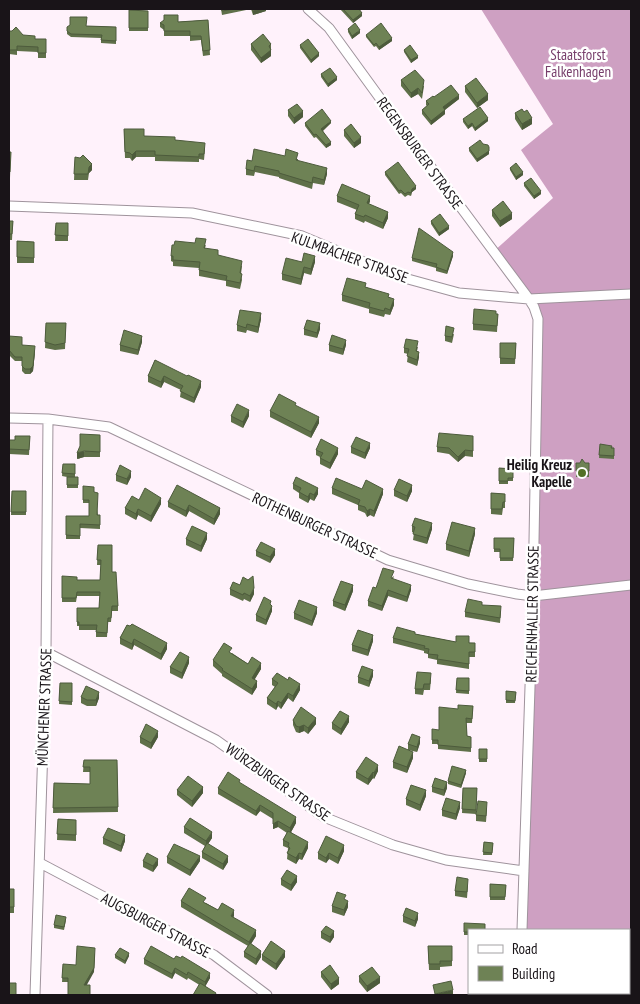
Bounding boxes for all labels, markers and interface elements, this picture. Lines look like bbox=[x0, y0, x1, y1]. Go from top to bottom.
park label: Staatsforst Falkenhagen bbox=[545, 45, 611, 81]
street label: REGENSBURGER STRASSE bbox=[373, 93, 467, 213]
street label: KULMBACHER STRASSE bbox=[289, 227, 411, 287]
place label: Heilig Kreuz Kapelle bbox=[507, 455, 572, 491]
marker: Heilig Kreuz Kapelle bbox=[576, 467, 588, 479]
street label: ROTHENBURGER STRASSE bbox=[249, 488, 381, 562]
street label: REICHENHALLER STRASSE bbox=[521, 545, 543, 683]
street label: MÜNCHENER STRASSE bbox=[32, 648, 56, 766]
street label: WÜRZBURGER STRASSE bbox=[222, 739, 334, 825]
street label: AUGSBURGER STRASSE bbox=[98, 888, 214, 962]
legend bbox=[468, 929, 630, 994]
text: Road bbox=[512, 939, 538, 958]
text: Building bbox=[512, 964, 555, 983]

